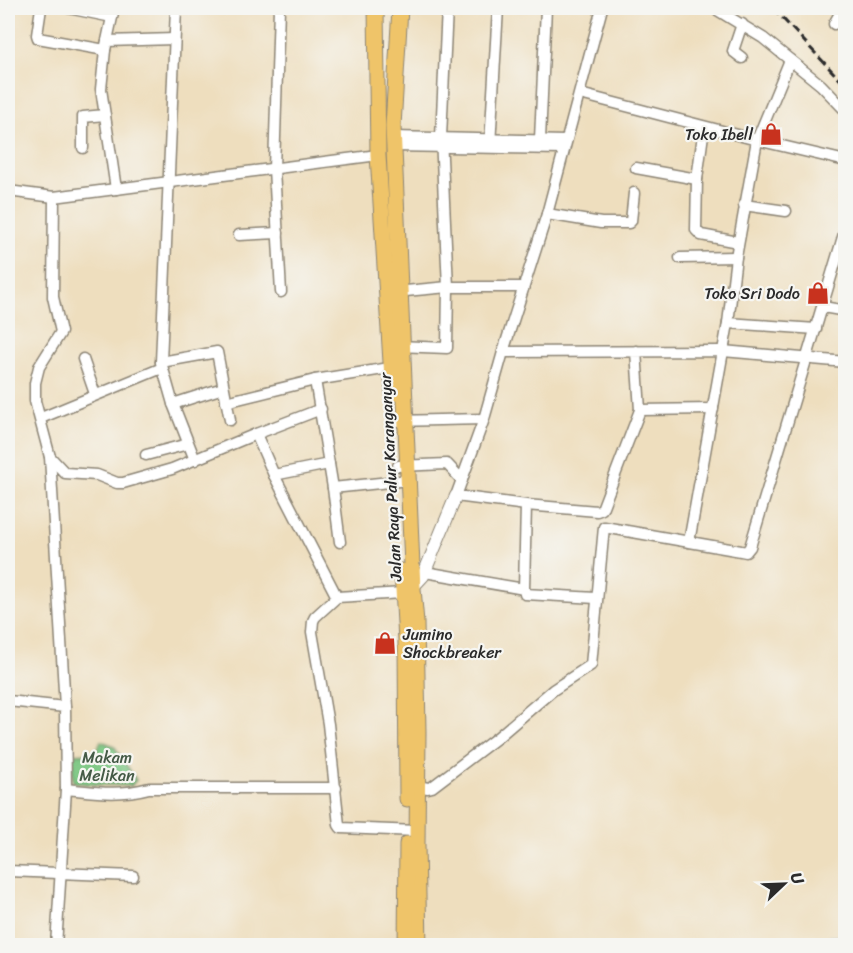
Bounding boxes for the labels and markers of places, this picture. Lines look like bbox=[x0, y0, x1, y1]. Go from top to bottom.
place label: Toko Ibell bbox=[685, 120, 753, 149]
shop icon: Toko Ibell bbox=[758, 121, 784, 147]
place label: Toko Sri Dodo bbox=[704, 279, 800, 308]
shop icon: Toko Sri Dodo bbox=[805, 280, 831, 306]
place label: Jumino Shockbreaker bbox=[402, 620, 502, 667]
shop icon: Jumino Shockbreaker bbox=[372, 630, 398, 656]

